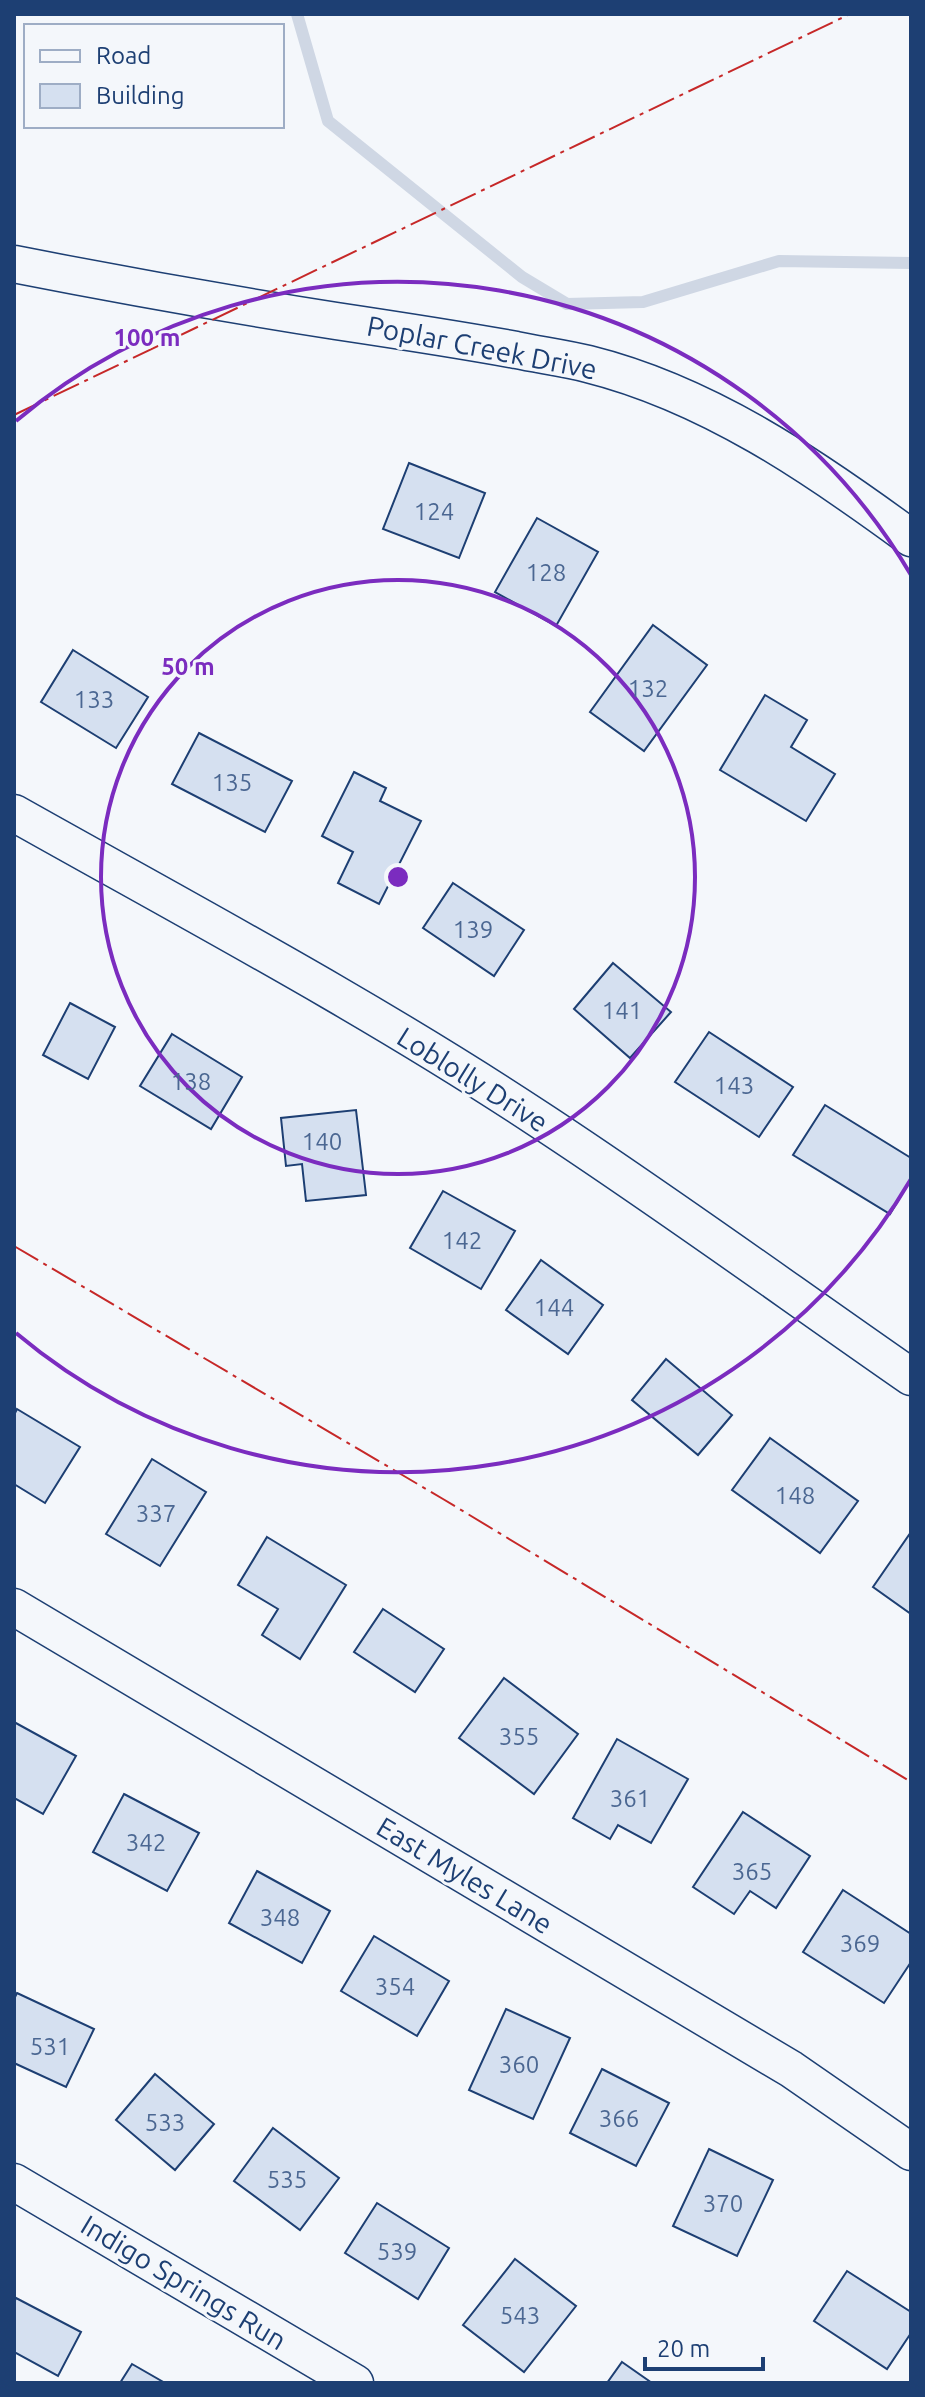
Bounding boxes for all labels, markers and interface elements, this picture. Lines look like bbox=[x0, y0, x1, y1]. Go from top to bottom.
legend bbox=[24, 24, 284, 128]
text: Road bbox=[96, 42, 151, 69]
text: Building bbox=[96, 82, 184, 109]
street label: Poplar Creek Drive bbox=[364, 310, 600, 384]
text: 100 m bbox=[114, 324, 180, 351]
house number: 124 bbox=[414, 498, 454, 525]
house number: 128 bbox=[526, 559, 566, 586]
text: 50 m bbox=[161, 653, 215, 680]
house number: 132 bbox=[628, 675, 668, 702]
house number: 133 bbox=[74, 686, 114, 713]
house number: 135 bbox=[212, 769, 252, 796]
centre of rings bbox=[384, 863, 412, 891]
house number: 139 bbox=[453, 916, 493, 943]
house number: 141 bbox=[602, 997, 642, 1024]
street label: Loblolly Drive bbox=[392, 1020, 554, 1138]
house number: 138 bbox=[171, 1068, 211, 1095]
house number: 143 bbox=[714, 1072, 754, 1099]
house number: 140 bbox=[302, 1128, 342, 1155]
house number: 142 bbox=[442, 1227, 482, 1254]
house number: 144 bbox=[534, 1294, 574, 1321]
house number: 148 bbox=[775, 1482, 815, 1509]
house number: 337 bbox=[136, 1500, 176, 1527]
house number: 355 bbox=[499, 1723, 539, 1750]
house number: 361 bbox=[610, 1785, 650, 1812]
street label: East Myles Lane bbox=[372, 1810, 558, 1940]
house number: 342 bbox=[126, 1829, 166, 1856]
house number: 365 bbox=[732, 1858, 772, 1885]
house number: 348 bbox=[260, 1904, 300, 1931]
house number: 369 bbox=[840, 1930, 880, 1957]
house number: 354 bbox=[375, 1973, 415, 2000]
house number: 531 bbox=[30, 2033, 70, 2060]
house number: 360 bbox=[499, 2051, 539, 2078]
house number: 366 bbox=[599, 2105, 639, 2132]
house number: 533 bbox=[145, 2109, 185, 2136]
house number: 535 bbox=[267, 2166, 307, 2193]
house number: 370 bbox=[703, 2190, 743, 2217]
street label: Indigo Springs Run bbox=[76, 2209, 292, 2355]
house number: 539 bbox=[377, 2238, 417, 2265]
house number: 543 bbox=[500, 2302, 540, 2329]
scale bar bbox=[645, 2321, 763, 2371]
text: 20 m bbox=[657, 2335, 710, 2362]

